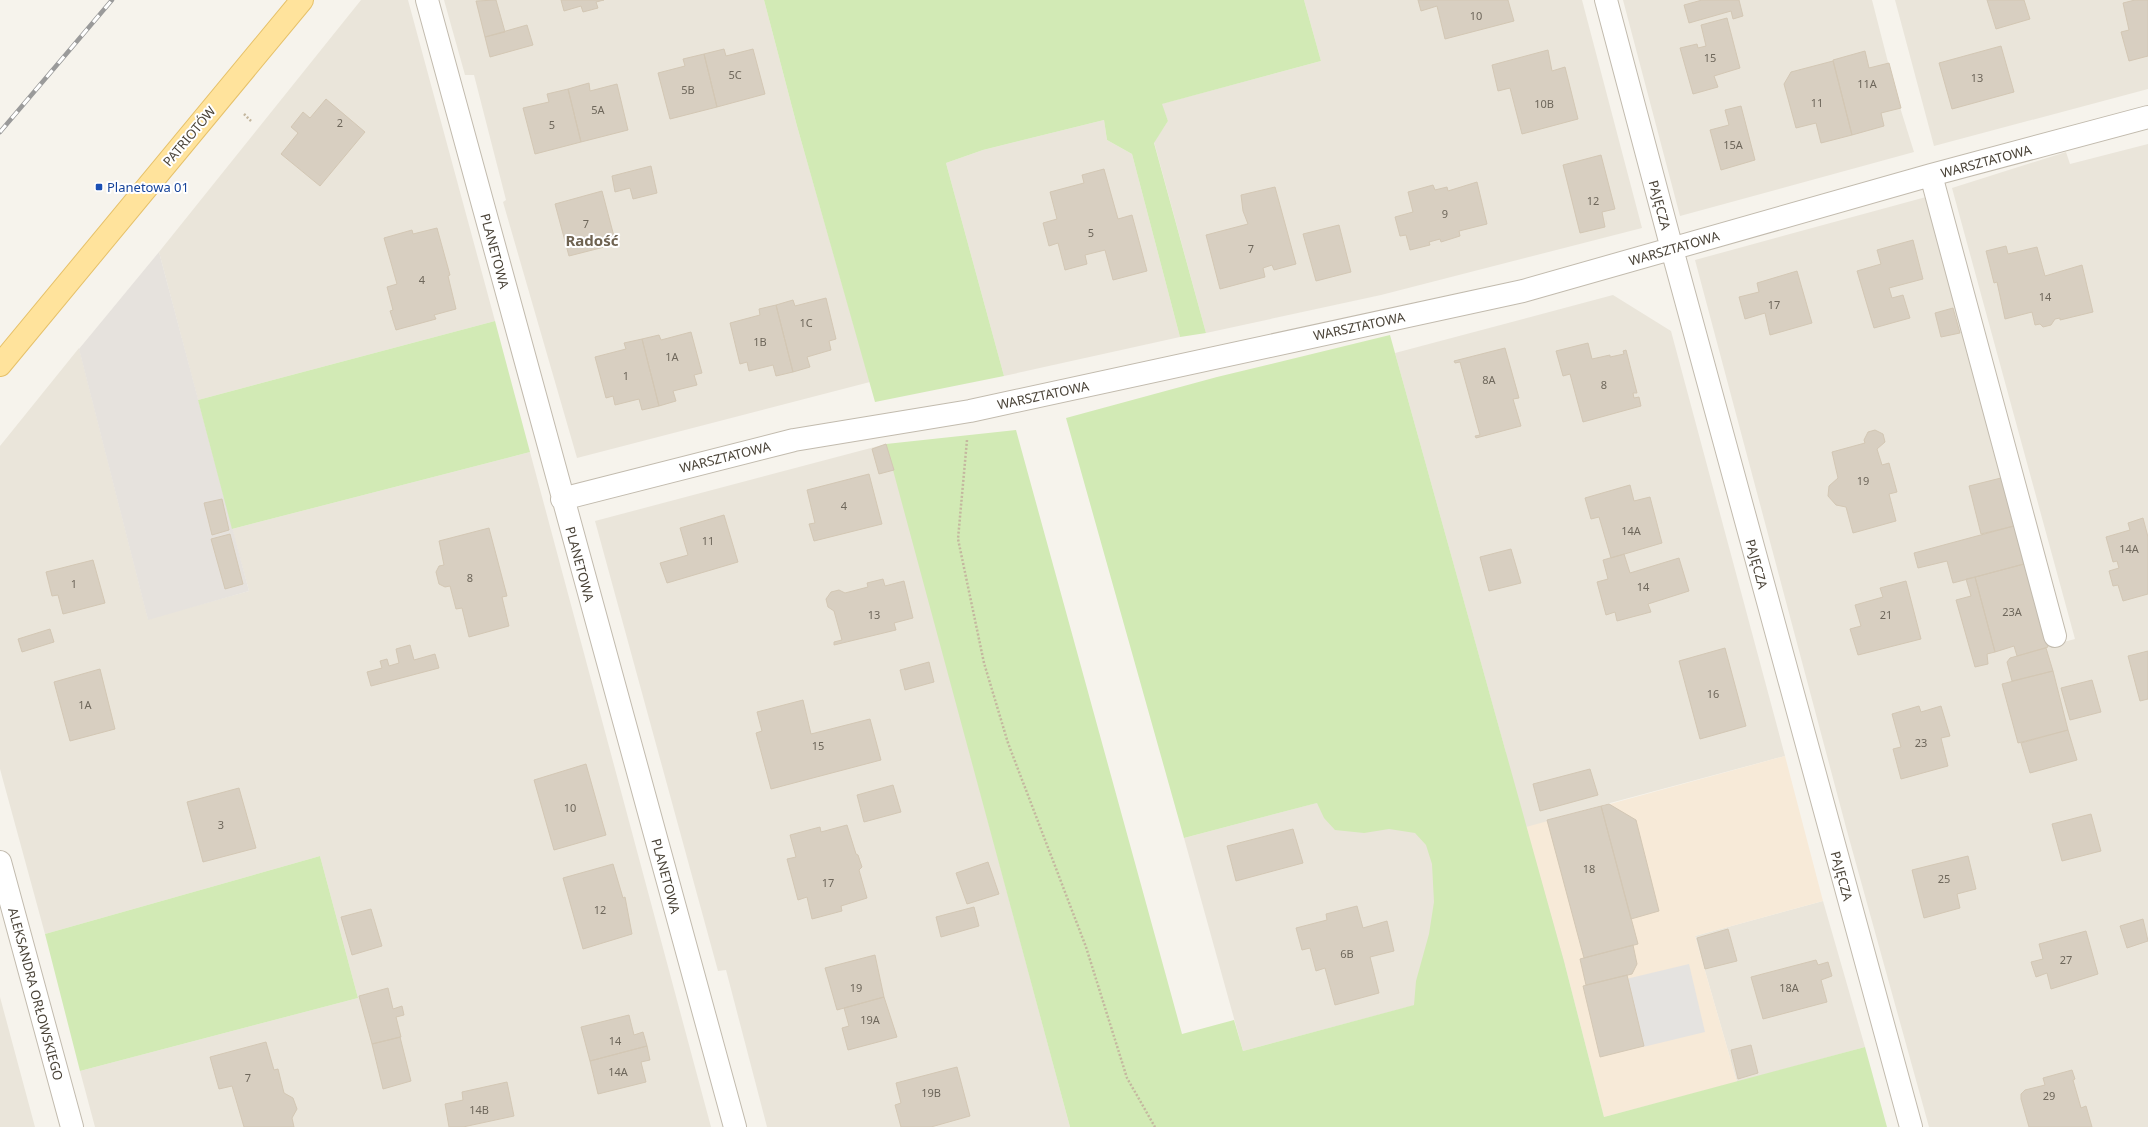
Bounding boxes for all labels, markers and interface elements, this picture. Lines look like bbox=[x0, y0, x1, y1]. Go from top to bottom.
house number: 10 bbox=[1470, 8, 1482, 23]
house number: 15 bbox=[1704, 50, 1716, 65]
house number: 5C bbox=[728, 67, 742, 82]
house number: 13 bbox=[1971, 70, 1983, 85]
house number: 11A bbox=[1857, 76, 1878, 91]
house number: 5B bbox=[681, 82, 695, 97]
house number: 11 bbox=[1811, 95, 1823, 110]
house number: 10B bbox=[1534, 96, 1554, 111]
street label: PATRIOTÓW bbox=[159, 102, 219, 170]
house number: 5A bbox=[591, 102, 606, 117]
house number: 2 bbox=[337, 115, 343, 130]
house number: 5 bbox=[549, 117, 555, 132]
house number: 15A bbox=[1723, 137, 1744, 152]
street label: WARSZTATOWA bbox=[1939, 140, 2034, 182]
place label: Planetowa 01 bbox=[107, 178, 189, 196]
street label: PAJĘCZA bbox=[1645, 178, 1675, 233]
marker: Planetowa 01 bbox=[94, 182, 104, 192]
house number: 12 bbox=[1587, 193, 1599, 208]
house number: 9 bbox=[1442, 206, 1448, 221]
street label: PLANETOWA bbox=[476, 211, 514, 291]
house number: 7 bbox=[583, 216, 589, 231]
house number: 5 bbox=[1088, 225, 1094, 240]
street label: WARSZTATOWA bbox=[1627, 226, 1722, 269]
district label: Radość bbox=[566, 230, 619, 250]
house number: 7 bbox=[1248, 241, 1254, 256]
house number: 4 bbox=[419, 272, 426, 287]
house number: 14 bbox=[2039, 289, 2052, 304]
house number: 17 bbox=[1768, 297, 1780, 312]
street label: WARSZTATOWA bbox=[1312, 307, 1407, 344]
house number: 1C bbox=[799, 315, 813, 330]
house number: 1B bbox=[753, 334, 767, 349]
house number: 1A bbox=[665, 349, 680, 364]
house number: 1 bbox=[623, 368, 629, 383]
house number: 8A bbox=[1482, 372, 1497, 387]
street label: WARSZTATOWA bbox=[996, 376, 1091, 413]
house number: 8 bbox=[1601, 377, 1607, 392]
street label: WARSZTATOWA bbox=[678, 437, 773, 477]
house number: 19 bbox=[1857, 473, 1869, 488]
house number: 4 bbox=[841, 498, 848, 513]
house number: 14A bbox=[1621, 523, 1642, 538]
street label: PLANETOWA bbox=[561, 524, 599, 604]
house number: 11 bbox=[702, 533, 714, 548]
street label: PAJĘCZA bbox=[1742, 537, 1772, 592]
house number: 14A bbox=[2119, 541, 2140, 556]
house number: 8 bbox=[467, 570, 473, 585]
house number: 1 bbox=[71, 576, 77, 591]
house number: 14 bbox=[1637, 579, 1650, 594]
house number: 23A bbox=[2002, 604, 2023, 619]
house number: 13 bbox=[868, 607, 880, 622]
house number: 21 bbox=[1880, 607, 1892, 622]
house number: 16 bbox=[1707, 686, 1719, 701]
house number: 1A bbox=[78, 697, 93, 712]
house number: 23 bbox=[1915, 735, 1927, 750]
house number: 15 bbox=[812, 738, 824, 753]
house number: 10 bbox=[564, 800, 576, 815]
house number: 3 bbox=[218, 817, 224, 832]
street label: PLANETOWA bbox=[647, 836, 685, 916]
street label: PAJĘCZA bbox=[1827, 849, 1857, 904]
house number: 18 bbox=[1583, 861, 1595, 876]
house number: 25 bbox=[1938, 871, 1950, 886]
house number: 17 bbox=[822, 875, 834, 890]
house number: 12 bbox=[594, 902, 606, 917]
street label: ALEKSANDRA ORŁOWSKIEGO bbox=[4, 906, 68, 1082]
house number: 6B bbox=[1340, 946, 1354, 961]
house number: 27 bbox=[2060, 952, 2072, 967]
house number: 19 bbox=[850, 980, 862, 995]
house number: 18A bbox=[1779, 980, 1800, 995]
house number: 19A bbox=[860, 1012, 881, 1027]
house number: 14 bbox=[609, 1033, 622, 1048]
house number: 14A bbox=[608, 1064, 629, 1079]
house number: 7 bbox=[245, 1070, 251, 1085]
house number: 19B bbox=[921, 1085, 941, 1100]
house number: 29 bbox=[2043, 1088, 2055, 1103]
house number: 14B bbox=[469, 1102, 489, 1117]

